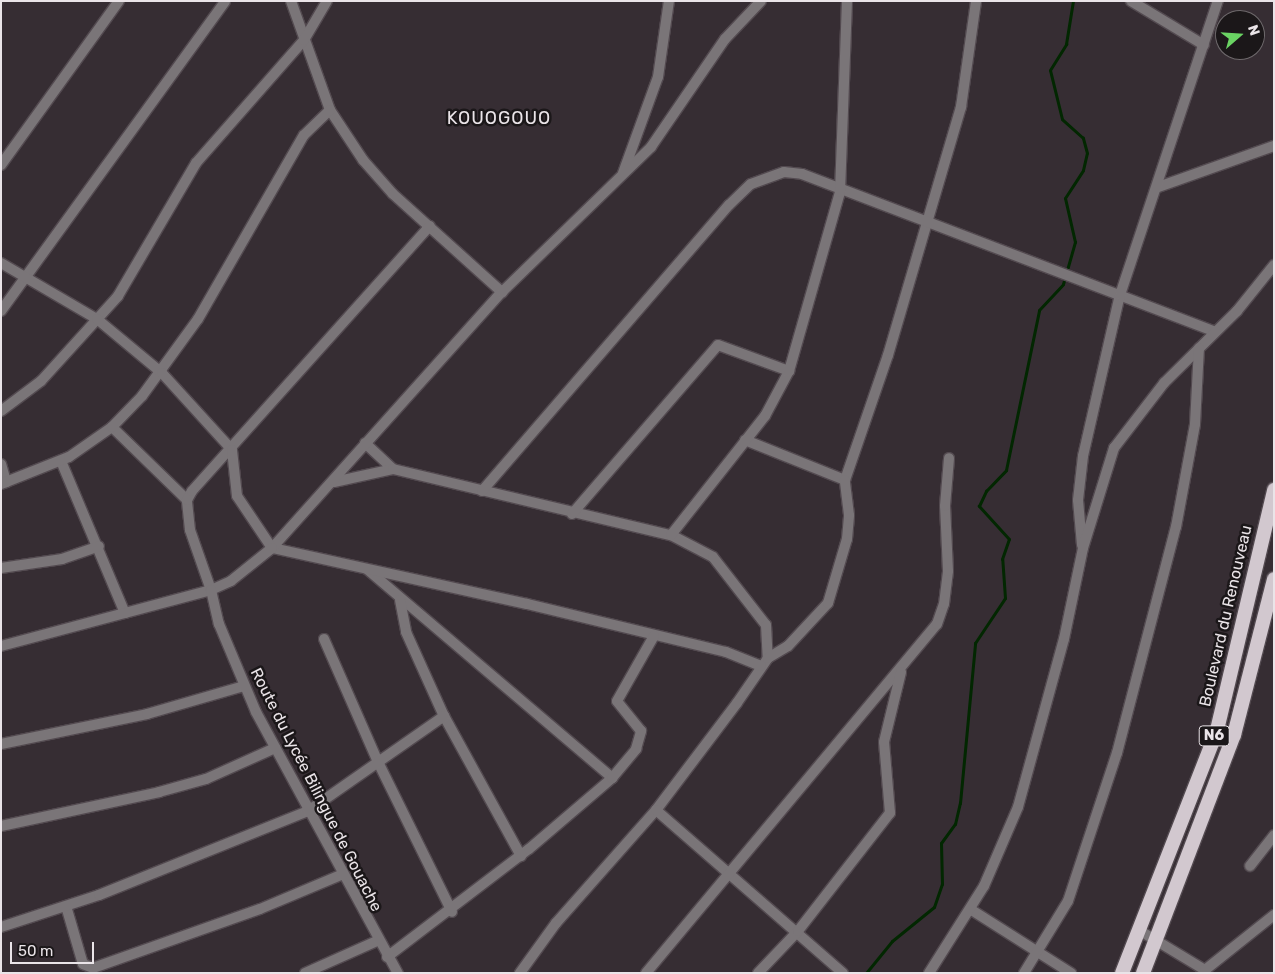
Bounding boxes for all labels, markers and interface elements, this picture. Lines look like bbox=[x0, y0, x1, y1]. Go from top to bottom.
north arrow bbox=[1215, 10, 1265, 60]
text: N bbox=[1244, 23, 1263, 38]
district label: KOUOGOUO bbox=[446, 107, 552, 129]
street label: Boulevard du Renouveau bbox=[1196, 523, 1256, 709]
street label: Route du Lycée Bilingue de Gouache bbox=[246, 665, 386, 915]
road number: N6 bbox=[1198, 724, 1230, 748]
scale bar bbox=[12, 932, 96, 964]
text: 50 m bbox=[18, 942, 53, 960]

